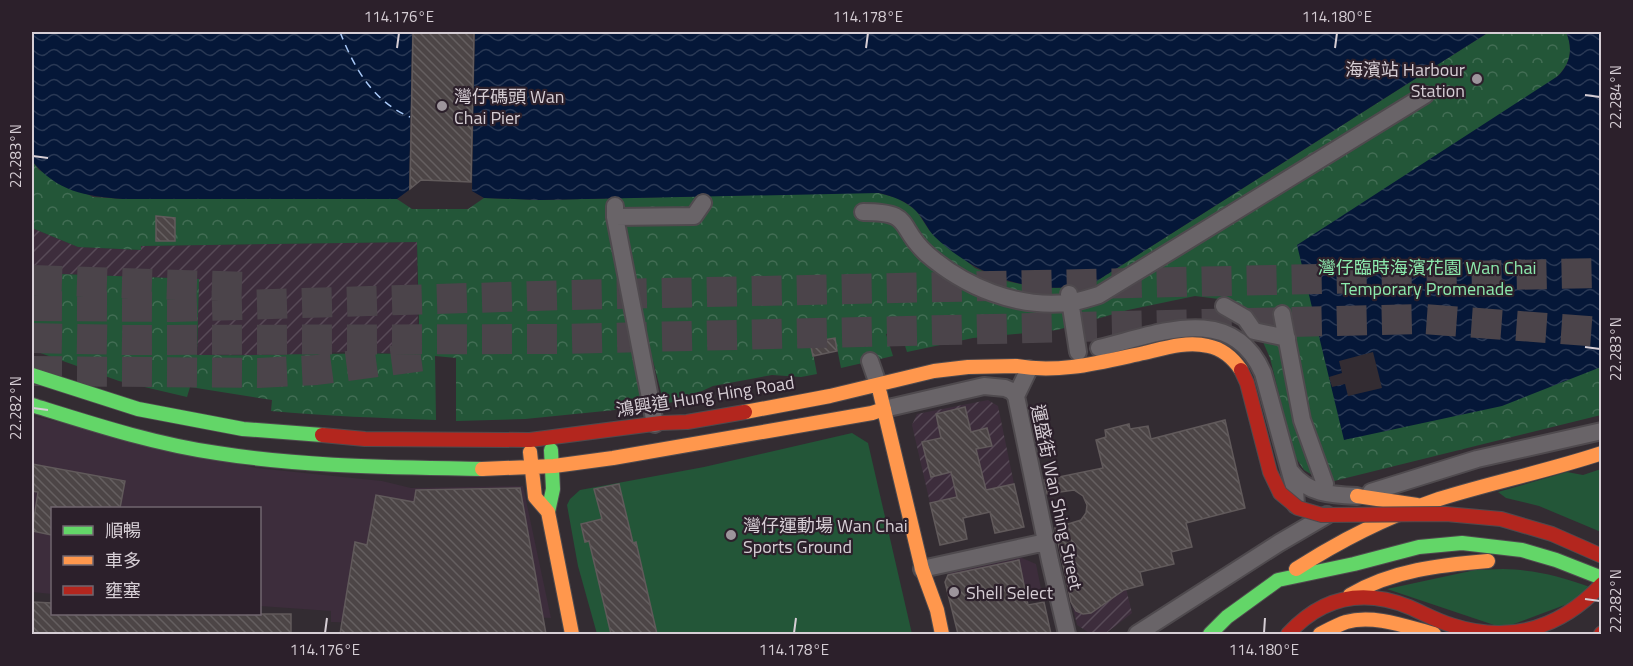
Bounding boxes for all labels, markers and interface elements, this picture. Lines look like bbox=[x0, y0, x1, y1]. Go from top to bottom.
text: 114.176°E bbox=[364, 5, 434, 28]
text: 114.178°E bbox=[833, 5, 903, 28]
text: 114.180°E bbox=[1302, 5, 1372, 28]
place label: 海濱站 Harbour Station bbox=[1345, 56, 1465, 104]
text: 22.284°N bbox=[1604, 65, 1627, 129]
marker: 海濱站 Harbour Station bbox=[1470, 72, 1484, 86]
place label: 灣仔碼頭 Wan Chai Pier bbox=[454, 83, 564, 131]
marker: 灣仔碼頭 Wan Chai Pier bbox=[435, 99, 449, 113]
text: 22.283°N bbox=[4, 124, 27, 188]
park label: 灣仔臨時海濱花園 Wan Chai Temporary Promenade bbox=[1318, 254, 1536, 302]
text: 22.283°N bbox=[1604, 317, 1627, 381]
street label: 鴻興道 Hung Hing Road bbox=[614, 369, 796, 423]
text: 22.282°N bbox=[4, 376, 27, 440]
street label: 運盛街 Wan Shing Street bbox=[1024, 402, 1090, 593]
legend bbox=[51, 507, 261, 615]
place label: 灣仔運動場 Wan Chai Sports Ground bbox=[743, 512, 908, 560]
text: 順暢 bbox=[105, 517, 141, 544]
marker: 灣仔運動場 Wan Chai Sports Ground bbox=[724, 528, 738, 542]
text: 車多 bbox=[105, 547, 141, 574]
text: 22.282°N bbox=[1604, 569, 1627, 633]
text: 壅塞 bbox=[105, 577, 141, 604]
place label: Shell Select bbox=[966, 579, 1054, 606]
marker: Shell Select bbox=[947, 585, 961, 599]
text: 114.176°E bbox=[290, 638, 360, 661]
text: 114.178°E bbox=[759, 638, 829, 661]
text: 114.180°E bbox=[1229, 638, 1299, 661]

